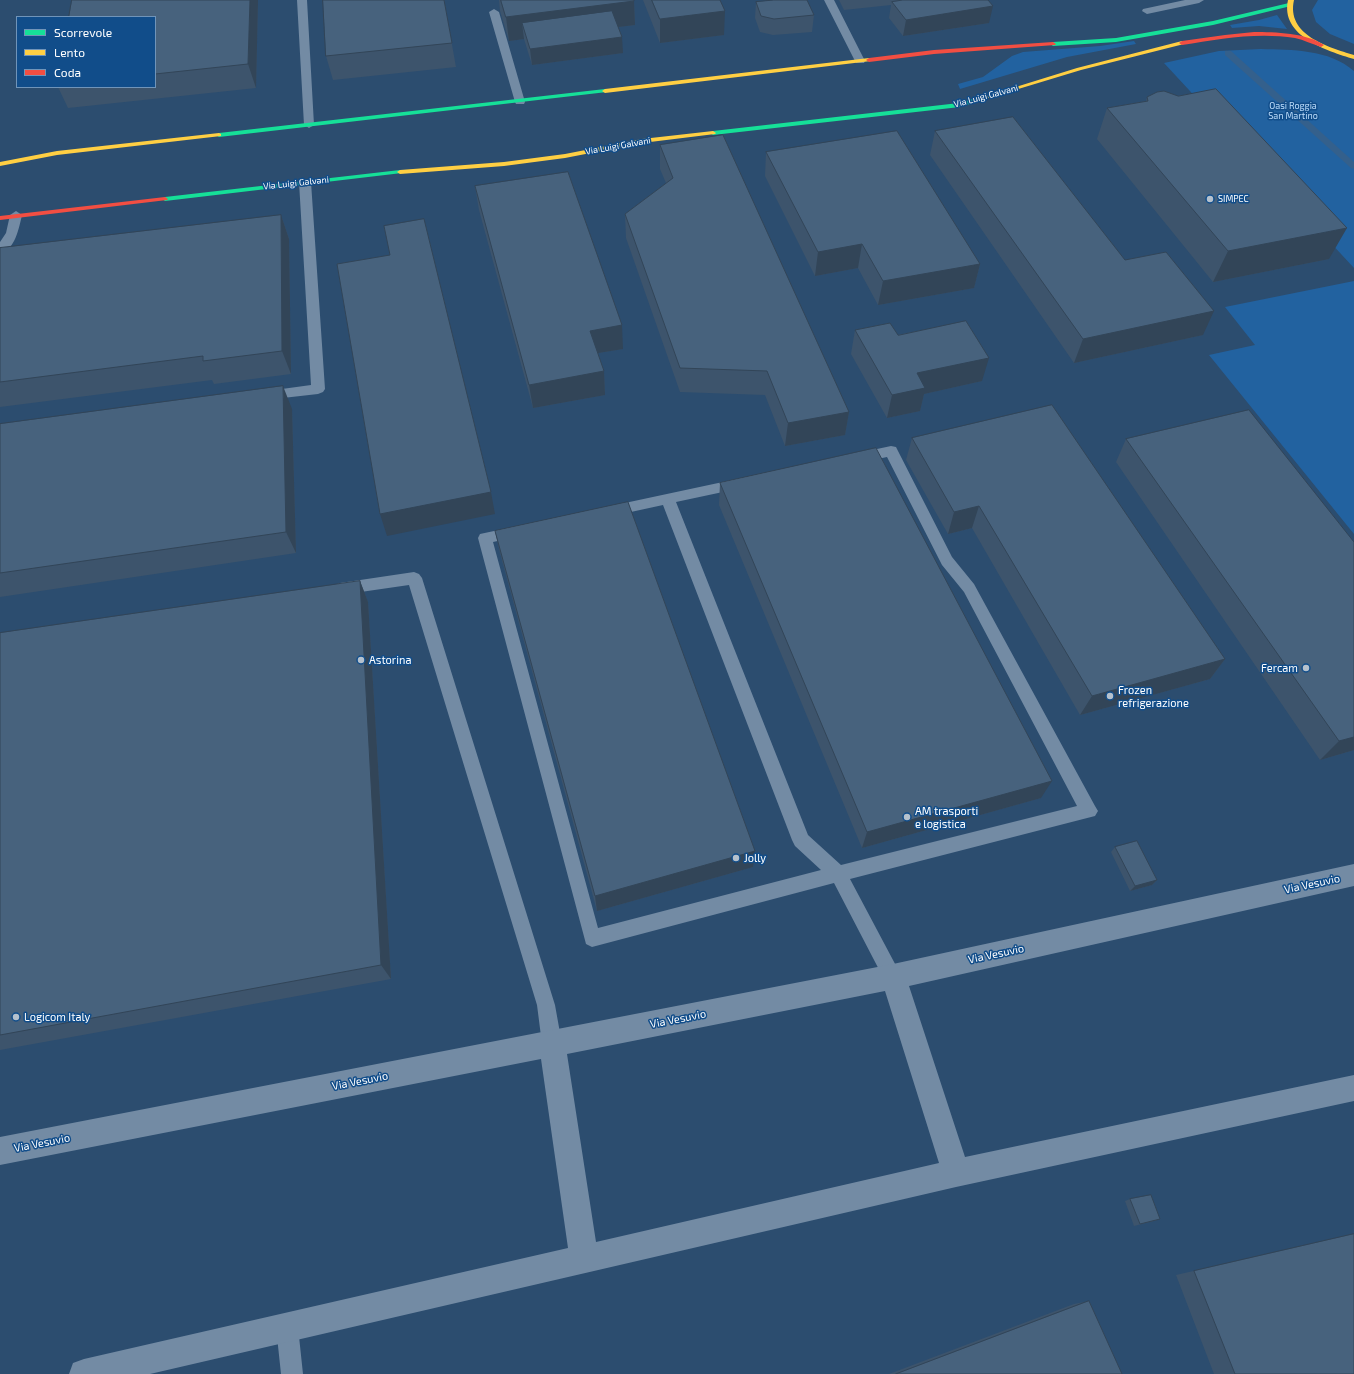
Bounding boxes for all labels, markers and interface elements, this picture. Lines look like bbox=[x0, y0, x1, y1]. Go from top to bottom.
legend bbox=[16, 16, 156, 88]
text: Scorrevole bbox=[54, 25, 112, 39]
text: Lento bbox=[54, 45, 85, 59]
text: Coda bbox=[54, 65, 81, 79]
street label: Via Luigi Galvani bbox=[953, 82, 1019, 110]
park label: Oasi Roggia San Martino bbox=[1268, 101, 1318, 122]
street label: Via Luigi Galvani bbox=[585, 135, 651, 157]
street label: Via Luigi Galvani bbox=[263, 174, 329, 192]
marker: SIMPEC bbox=[1205, 194, 1215, 204]
place label: SIMPEC bbox=[1218, 194, 1249, 204]
place label: Astorina bbox=[369, 653, 411, 667]
marker: Astorina bbox=[356, 655, 366, 665]
place label: Fercam bbox=[1261, 661, 1298, 675]
marker: Fercam bbox=[1301, 663, 1311, 673]
place label: Frozen refrigerazione bbox=[1118, 683, 1189, 709]
marker: Frozen refrigerazione bbox=[1105, 691, 1115, 701]
place label: AM trasporti e logistica bbox=[915, 804, 978, 830]
marker: AM trasporti e logistica bbox=[902, 812, 912, 822]
place label: Jolly bbox=[744, 851, 766, 865]
marker: Jolly bbox=[731, 853, 741, 863]
street label: Via Vesuvio bbox=[1283, 872, 1341, 896]
street label: Via Vesuvio bbox=[967, 942, 1025, 966]
street label: Via Vesuvio bbox=[649, 1007, 707, 1031]
place label: Logicom Italy bbox=[24, 1010, 90, 1024]
marker: Logicom Italy bbox=[11, 1012, 21, 1022]
street label: Via Vesuvio bbox=[331, 1069, 389, 1093]
street label: Via Vesuvio bbox=[13, 1131, 71, 1155]

